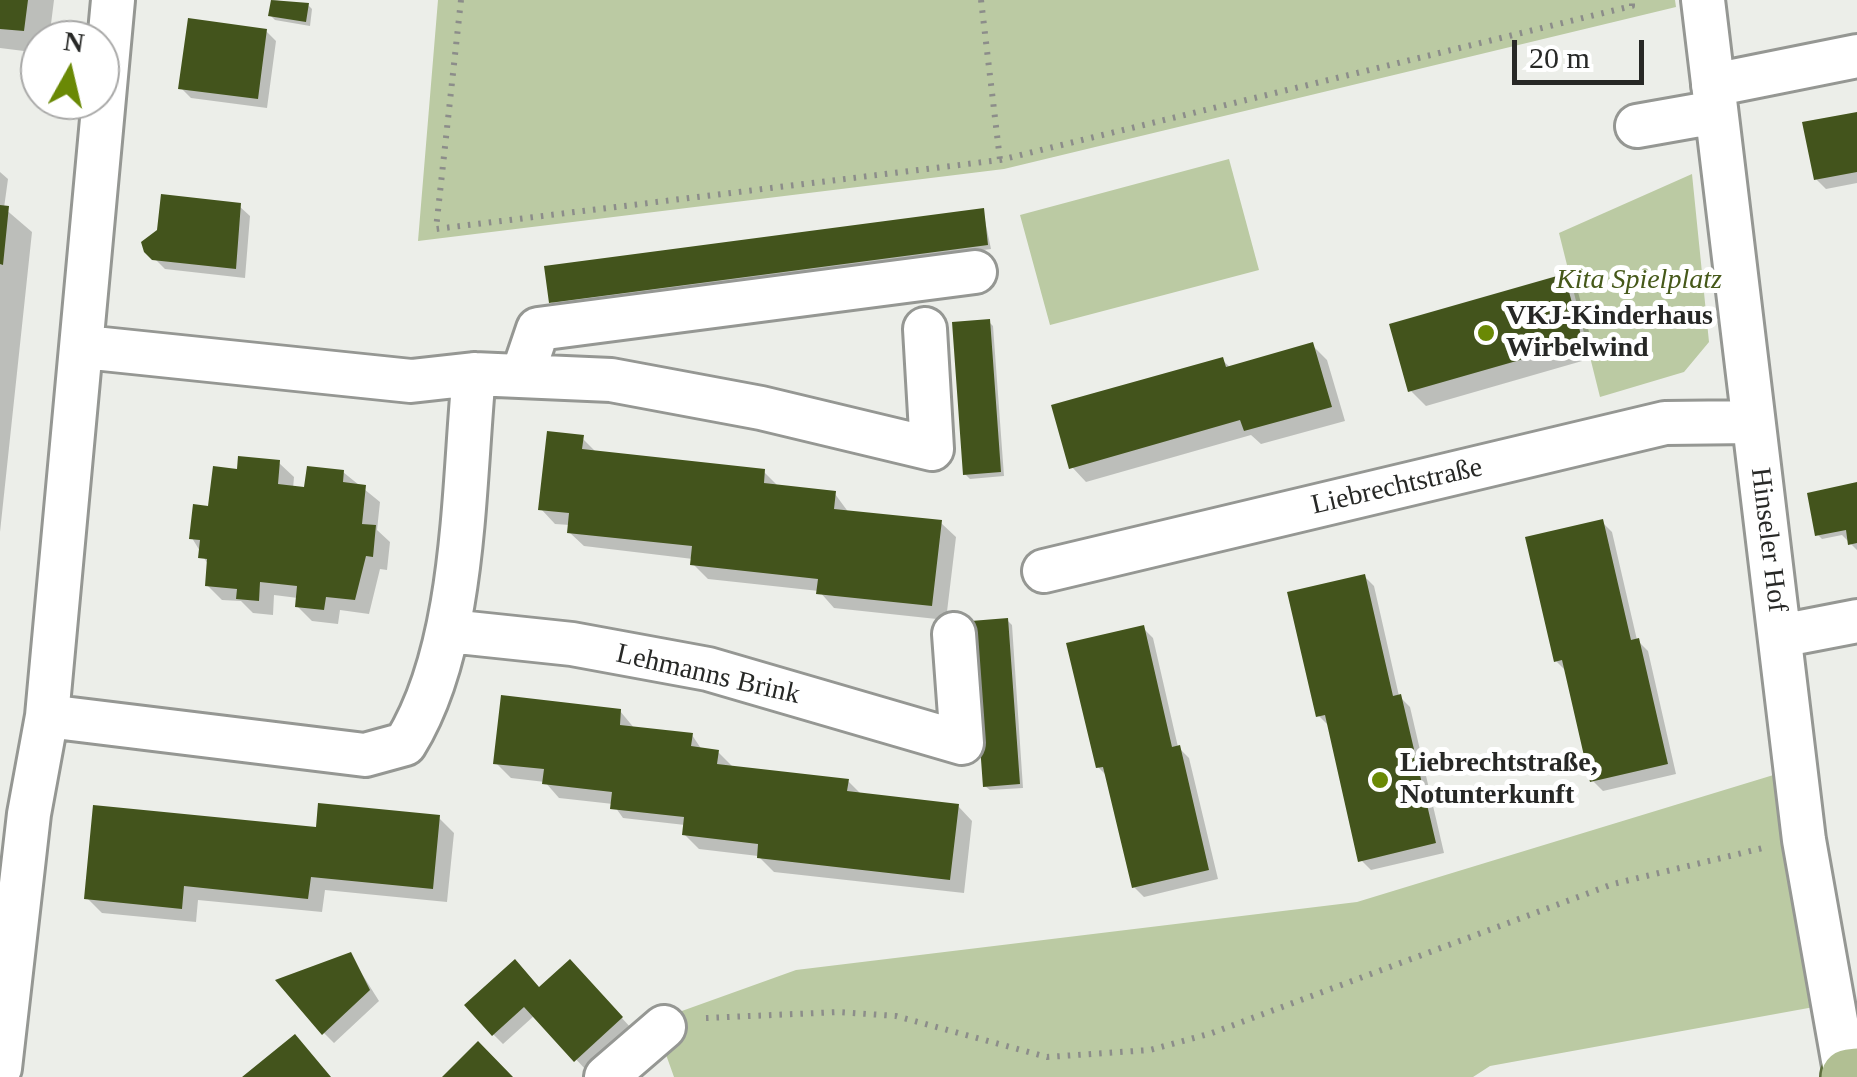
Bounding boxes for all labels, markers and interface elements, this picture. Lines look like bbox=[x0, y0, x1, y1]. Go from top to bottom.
north arrow bbox=[20, 20, 120, 120]
scale bar bbox=[1517, 20, 1650, 82]
text: N bbox=[62, 25, 86, 59]
text: 20 m bbox=[1529, 41, 1590, 74]
park label: Kita Spielplatz bbox=[1556, 264, 1722, 298]
place label: VKJ-Kinderhaus Wirbelwind bbox=[1506, 300, 1713, 366]
marker: VKJ-Kinderhaus Wirbelwind bbox=[1475, 322, 1497, 344]
street label: Liebrechtstraße bbox=[1308, 451, 1486, 523]
street label: Hinseler Hof bbox=[1742, 466, 1794, 614]
street label: Lehmanns Brink bbox=[613, 638, 803, 712]
place label: Liebrechtstraße, Notunterkunft bbox=[1400, 747, 1598, 813]
marker: Liebrechtstraße, Notunterkunft bbox=[1369, 769, 1391, 791]

